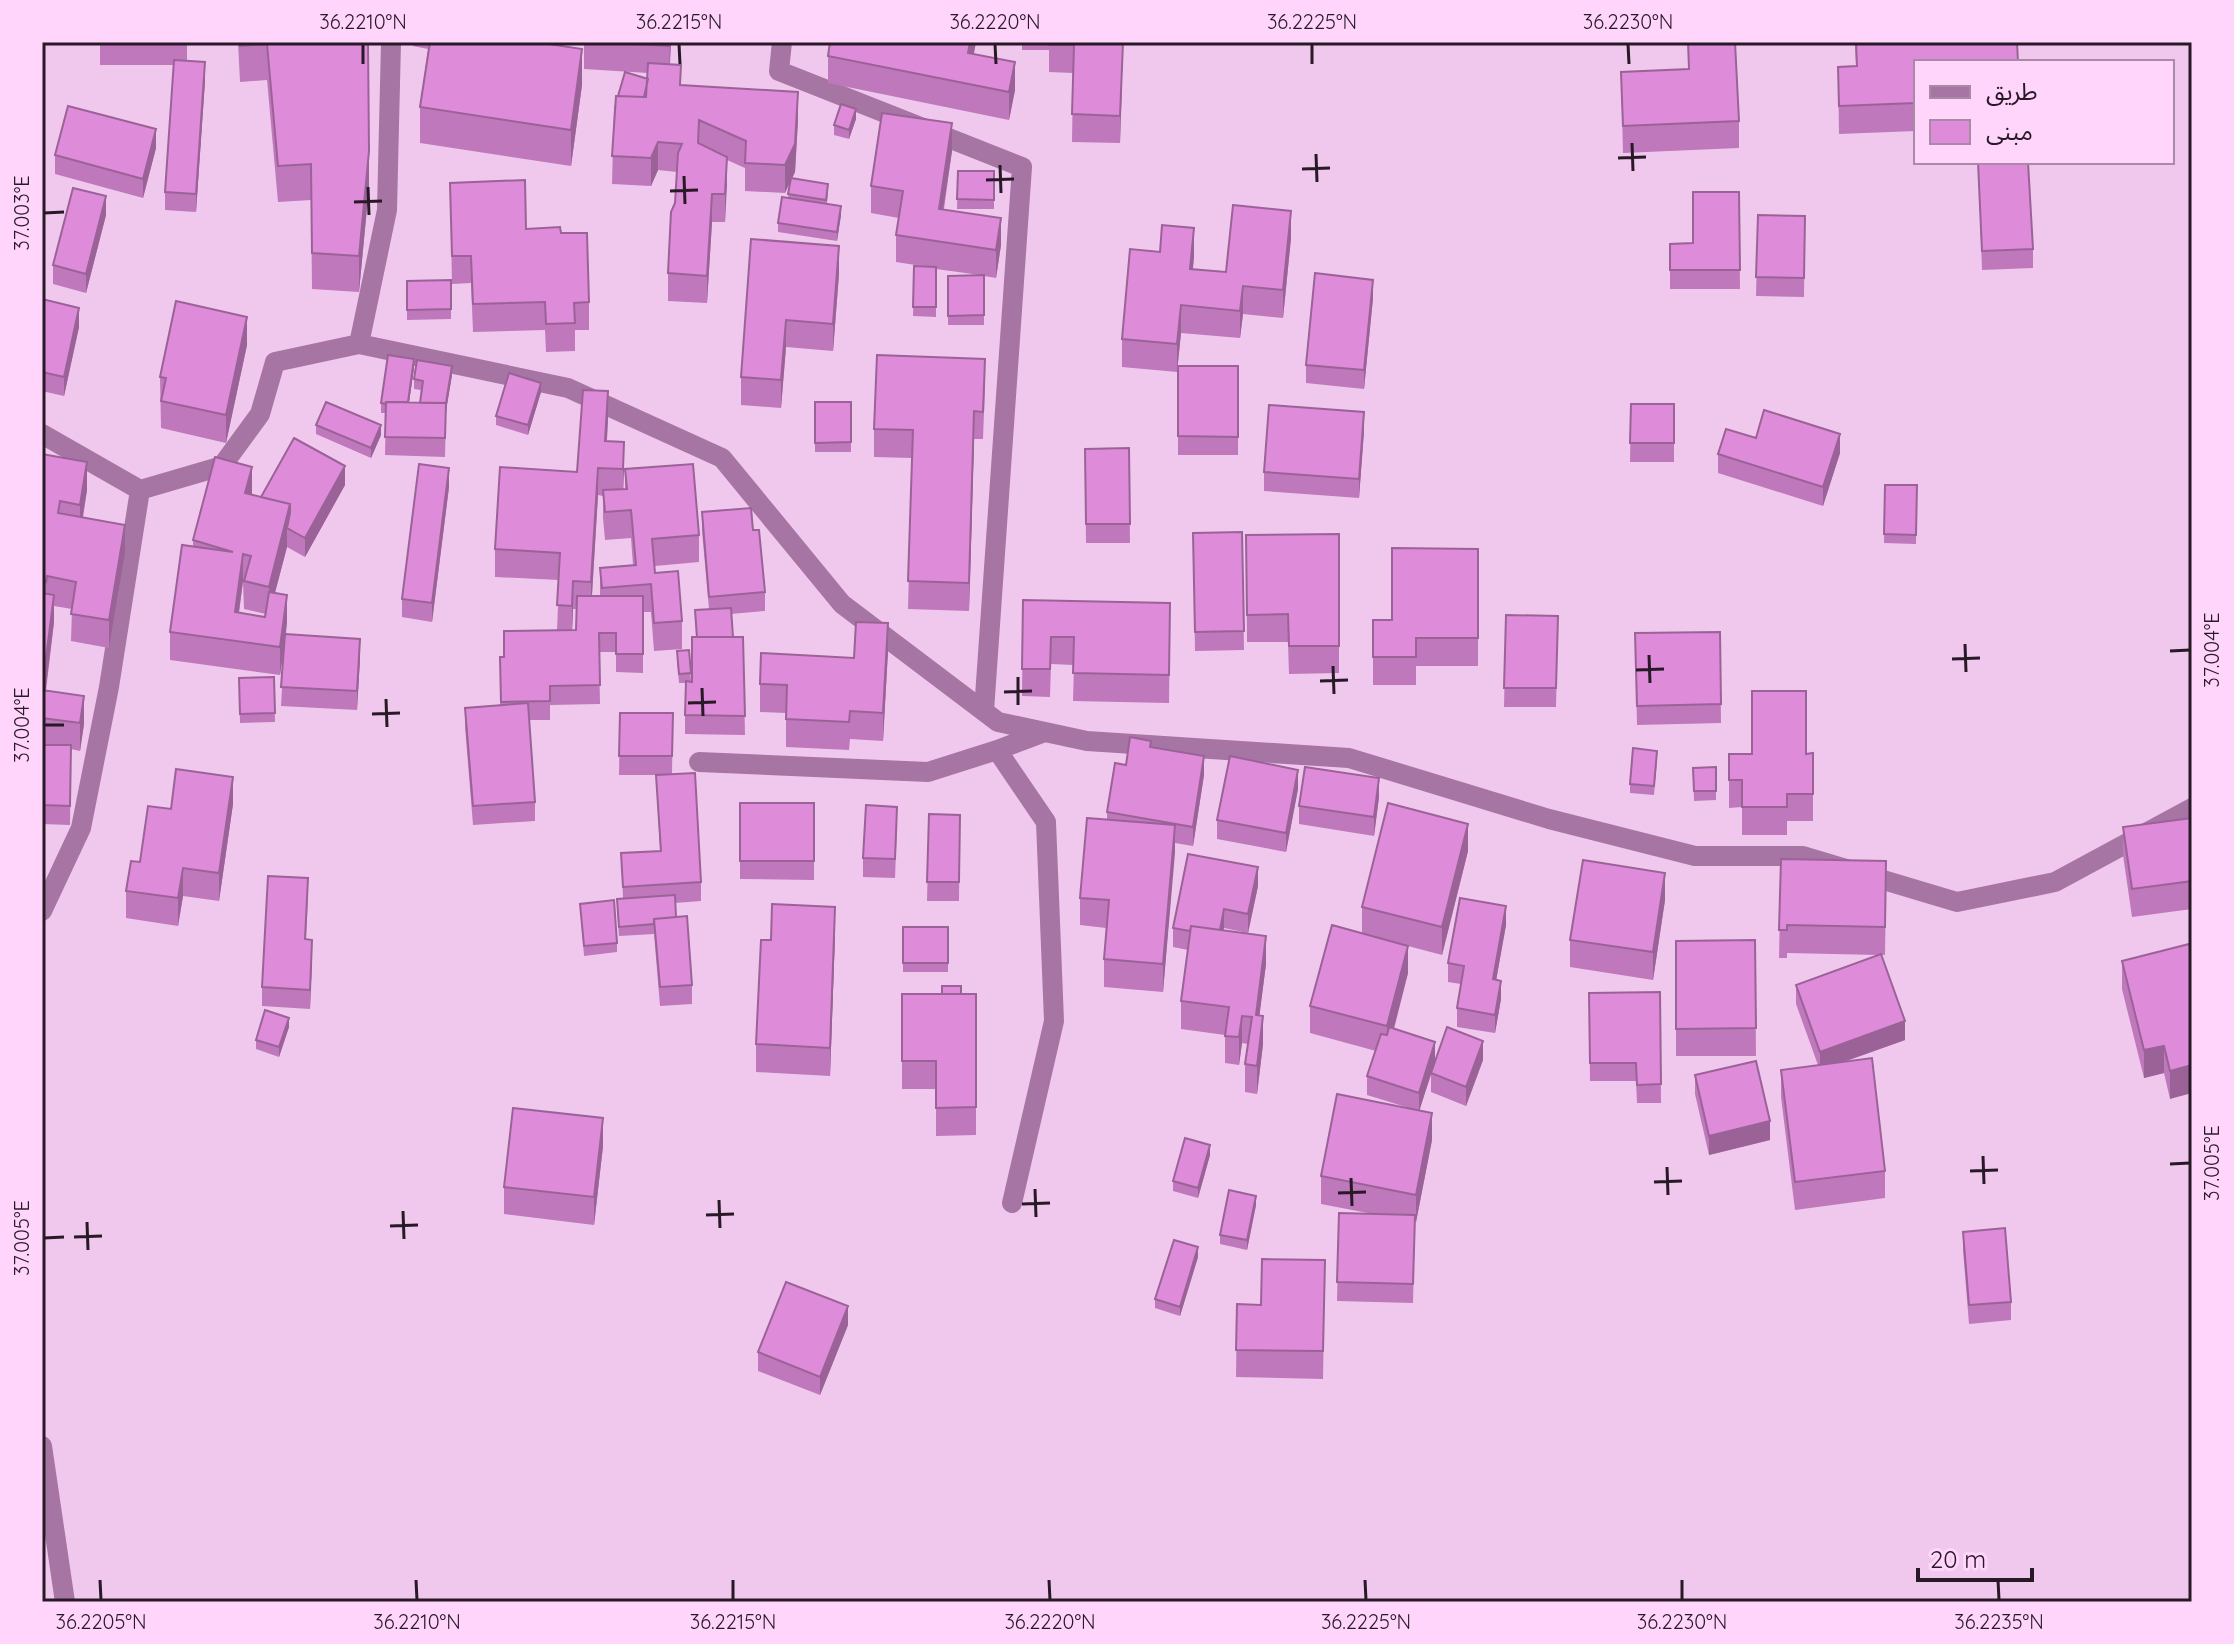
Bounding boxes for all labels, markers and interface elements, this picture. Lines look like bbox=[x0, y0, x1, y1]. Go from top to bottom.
text: 36.2210°N bbox=[319, 9, 407, 34]
text: 36.2215°N bbox=[636, 9, 722, 34]
text: 36.2220°N bbox=[949, 9, 1041, 34]
text: 36.2225°N bbox=[1267, 9, 1357, 34]
text: 36.2230°N bbox=[1583, 9, 1673, 34]
legend bbox=[1914, 60, 2174, 164]
text: طريق bbox=[1986, 76, 2038, 107]
text: مبنى bbox=[1986, 116, 2033, 146]
text: 37.003°E bbox=[9, 175, 34, 251]
text: 37.004°E bbox=[2199, 612, 2224, 688]
text: 37.004°E bbox=[9, 687, 34, 763]
text: 37.005°E bbox=[2199, 1125, 2224, 1201]
text: 37.005°E bbox=[9, 1200, 34, 1276]
scale bar bbox=[1918, 1532, 2032, 1582]
text: 20 m bbox=[1930, 1544, 1986, 1574]
text: 36.2205°N bbox=[55, 1609, 147, 1634]
text: 36.2210°N bbox=[373, 1609, 461, 1634]
text: 36.2215°N bbox=[690, 1609, 776, 1634]
text: 36.2220°N bbox=[1004, 1609, 1096, 1634]
text: 36.2225°N bbox=[1321, 1609, 1411, 1634]
text: 36.2230°N bbox=[1637, 1609, 1727, 1634]
text: 36.2235°N bbox=[1954, 1609, 2044, 1634]

